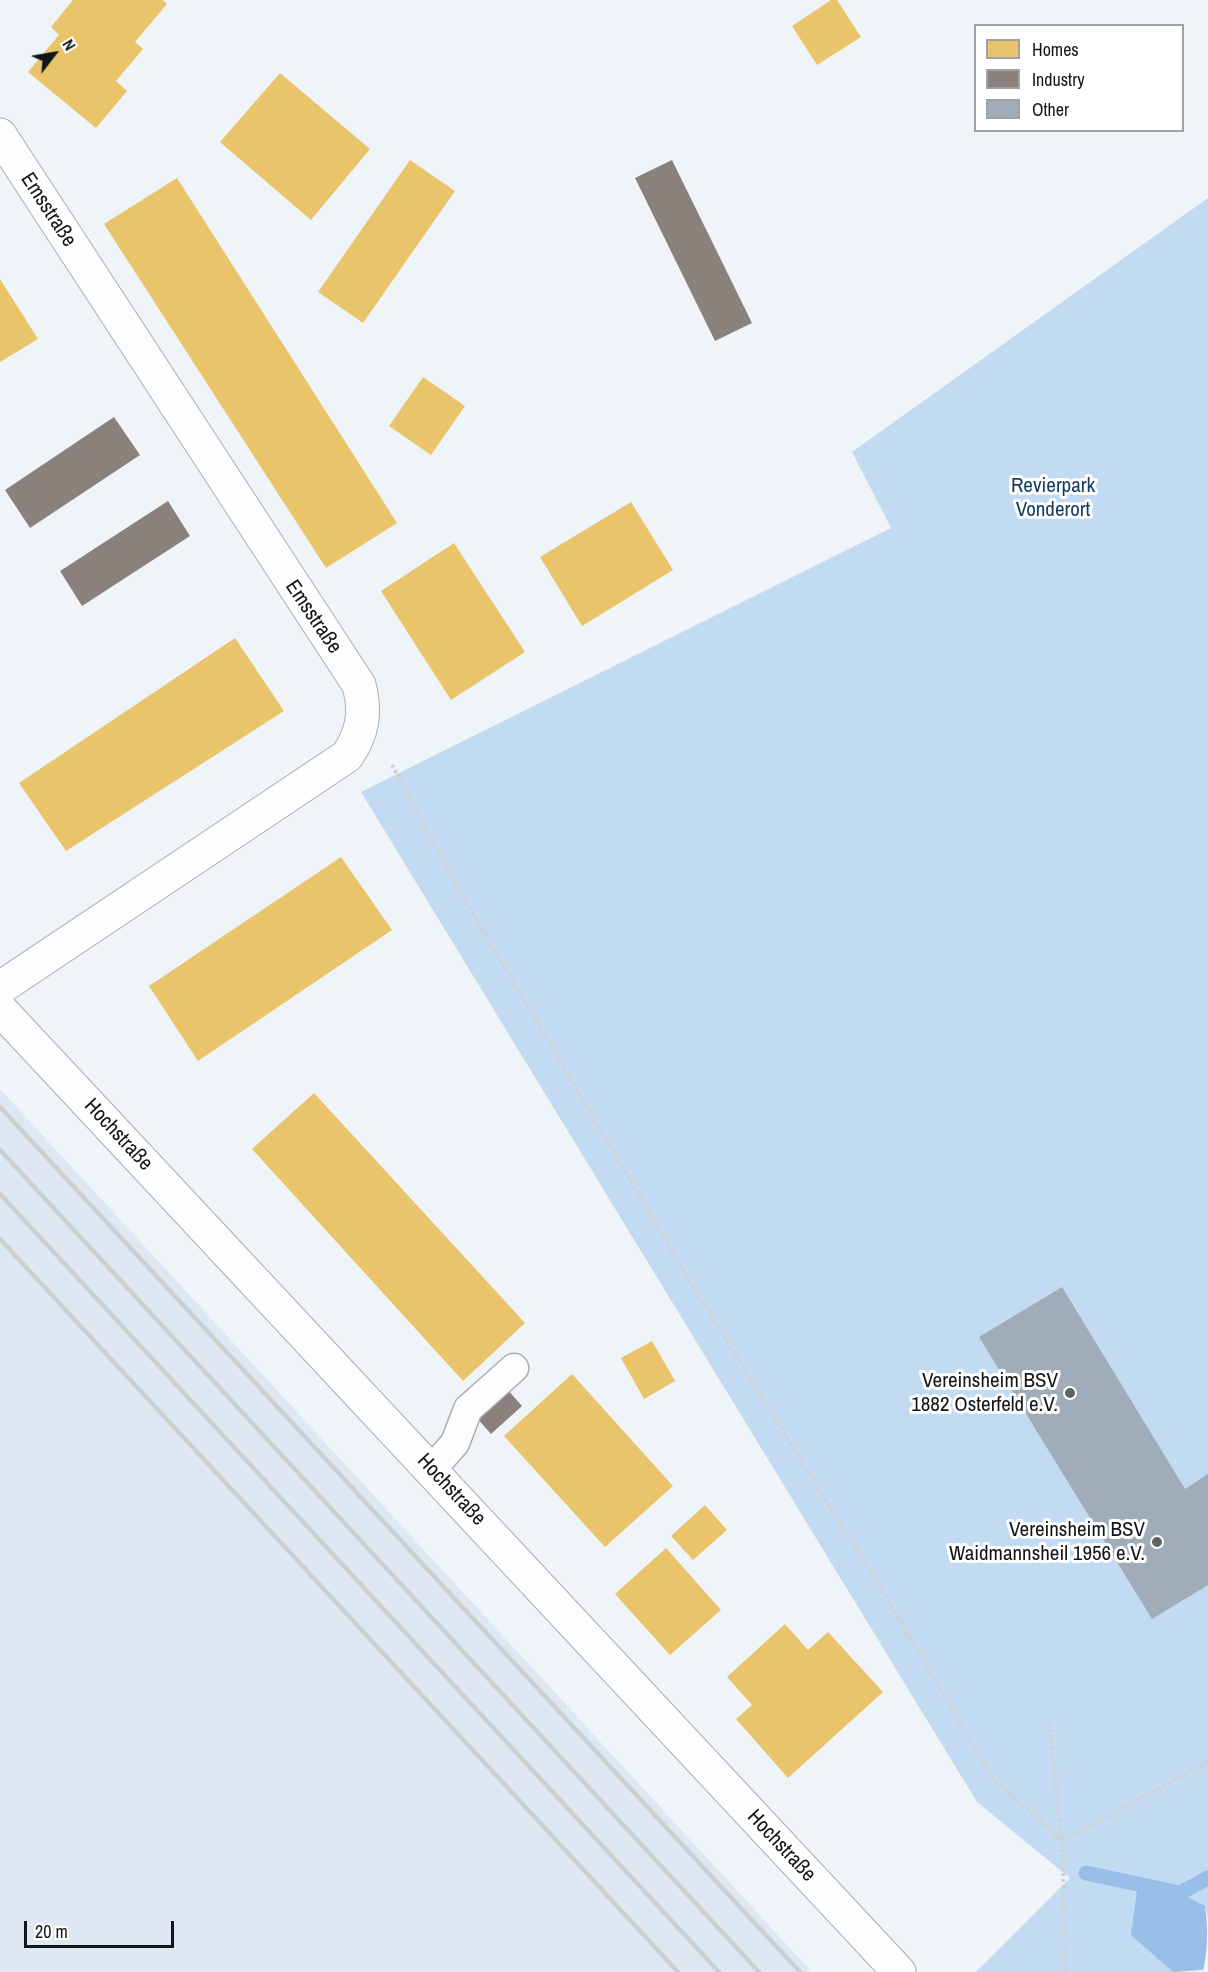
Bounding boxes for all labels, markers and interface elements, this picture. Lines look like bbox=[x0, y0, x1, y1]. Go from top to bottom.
north arrow bbox=[24, 24, 84, 84]
legend bbox=[974, 24, 1184, 132]
text: N bbox=[58, 35, 81, 54]
text: Homes bbox=[1032, 37, 1079, 62]
text: Industry bbox=[1032, 67, 1085, 92]
text: Other bbox=[1032, 97, 1069, 122]
street label: Emsstraße bbox=[15, 168, 81, 252]
park label: Revierpark Vonderort bbox=[1011, 473, 1095, 523]
street label: Emsstraße bbox=[279, 575, 347, 659]
street label: Hochstraße bbox=[78, 1094, 158, 1176]
place label: Vereinsheim BSV 1882 Osterfeld e.V. bbox=[911, 1368, 1058, 1418]
marker: Vereinsheim BSV 1882 Osterfeld e.V. bbox=[1063, 1386, 1077, 1400]
street label: Hochstraße bbox=[411, 1449, 491, 1531]
place label: Vereinsheim BSV Waidmannsheil 1956 e.V. bbox=[949, 1517, 1145, 1567]
marker: Vereinsheim BSV Waidmannsheil 1956 e.V. bbox=[1150, 1535, 1164, 1549]
street label: Hochstraße bbox=[741, 1805, 821, 1887]
scale bar bbox=[27, 1909, 177, 1947]
text: 20 m bbox=[35, 1919, 68, 1944]

